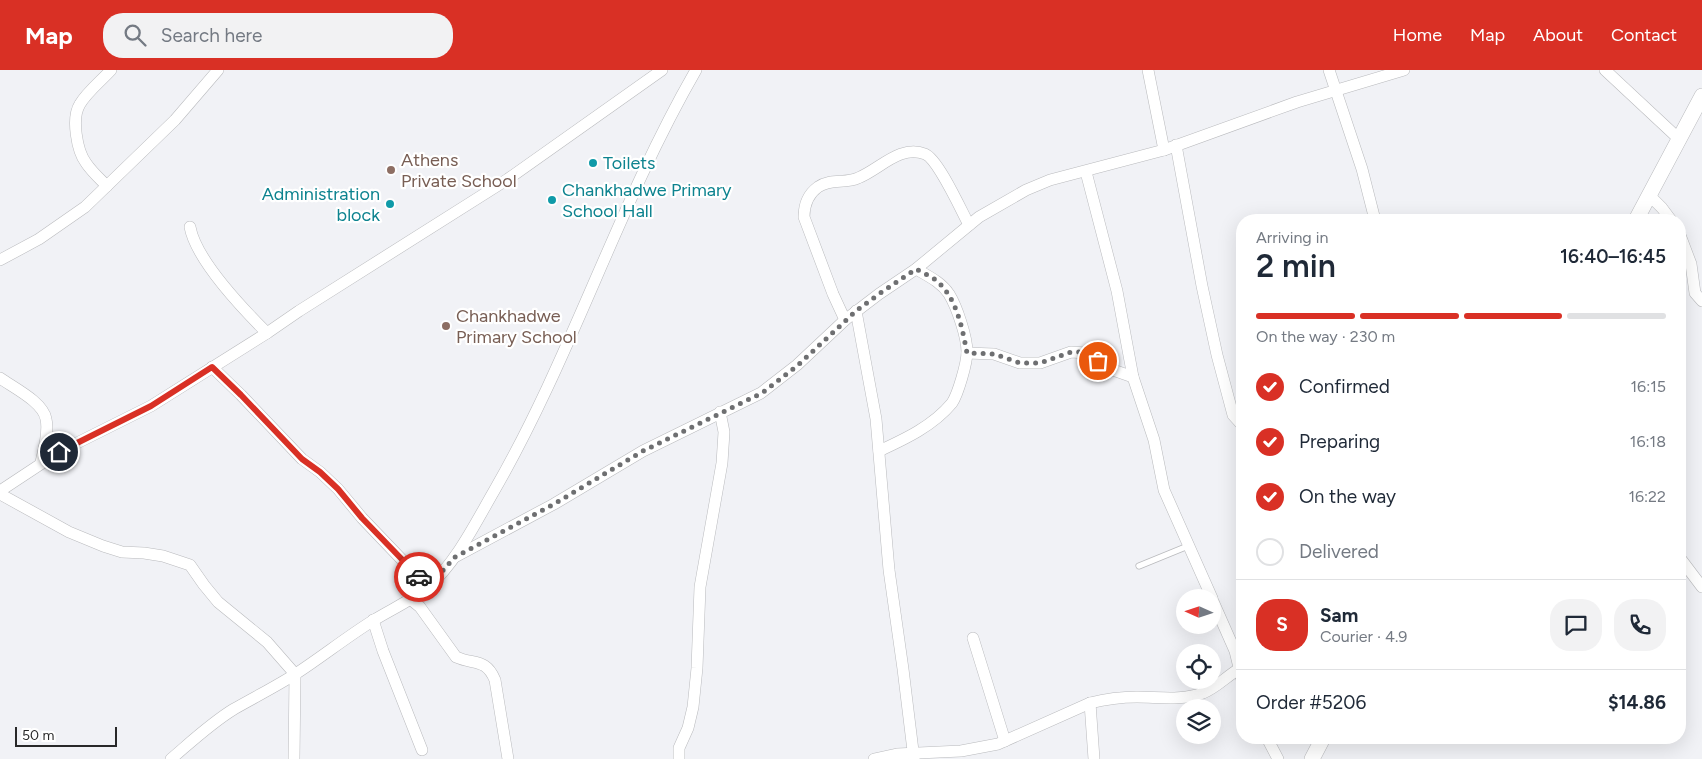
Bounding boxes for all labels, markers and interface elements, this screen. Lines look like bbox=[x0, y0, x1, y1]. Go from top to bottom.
search box bbox=[103, 13, 453, 58]
text: Map bbox=[25, 21, 73, 50]
icon: search bbox=[121, 21, 149, 49]
text: Search here bbox=[161, 24, 262, 47]
text: Home bbox=[1393, 24, 1442, 46]
text: Map bbox=[1470, 24, 1505, 46]
text: About bbox=[1533, 24, 1583, 46]
text: Contact bbox=[1611, 24, 1677, 46]
place label: Athens Private School bbox=[401, 149, 517, 192]
place label: Toilets bbox=[603, 152, 655, 174]
marker: Toilets bbox=[587, 157, 599, 169]
marker: Athens Private School bbox=[385, 164, 397, 176]
place label: Chankhadwe Primary School Hall bbox=[562, 179, 732, 222]
place label: Administration block bbox=[262, 183, 380, 226]
marker: Chankhadwe Primary School Hall bbox=[546, 194, 558, 206]
marker: Administration block bbox=[384, 198, 396, 210]
text: Arriving in bbox=[1256, 228, 1328, 247]
text: 16:40–16:45 bbox=[1560, 245, 1666, 268]
text: 2 min bbox=[1256, 247, 1336, 285]
place label: Chankhadwe Primary School bbox=[456, 305, 577, 348]
marker: Chankhadwe Primary School bbox=[440, 320, 452, 332]
text: On the way · 230 m bbox=[1256, 327, 1395, 346]
pin bbox=[1077, 340, 1119, 382]
icon: bag bbox=[1084, 347, 1112, 375]
icon: check bbox=[1256, 373, 1284, 401]
text: Confirmed bbox=[1299, 375, 1390, 398]
text: 16:15 bbox=[1630, 377, 1666, 396]
icon: check bbox=[1256, 428, 1284, 456]
text: Preparing bbox=[1299, 430, 1380, 453]
pin bbox=[38, 431, 80, 473]
text: 16:18 bbox=[1630, 432, 1666, 451]
icon: home bbox=[45, 438, 73, 466]
icon: check bbox=[1256, 483, 1284, 511]
text: On the way bbox=[1299, 485, 1396, 508]
text: 16:22 bbox=[1628, 487, 1666, 506]
text: Delivered bbox=[1299, 540, 1379, 563]
courier bbox=[394, 552, 444, 602]
icon: car bbox=[405, 563, 433, 591]
north arrow bbox=[1176, 589, 1221, 634]
map controls bbox=[1176, 589, 1221, 744]
button: chat bbox=[1550, 599, 1602, 651]
button: phone bbox=[1614, 599, 1666, 651]
text: Sam bbox=[1320, 604, 1358, 627]
text: S bbox=[1276, 613, 1288, 636]
text: Courier · 4.9 bbox=[1320, 627, 1407, 646]
button: locate bbox=[1176, 644, 1221, 689]
text: Order #5206 bbox=[1256, 691, 1366, 714]
text: $14.86 bbox=[1608, 691, 1666, 714]
button: layers bbox=[1176, 699, 1221, 744]
scale bar bbox=[15, 724, 118, 747]
text: 50 m bbox=[22, 727, 54, 744]

